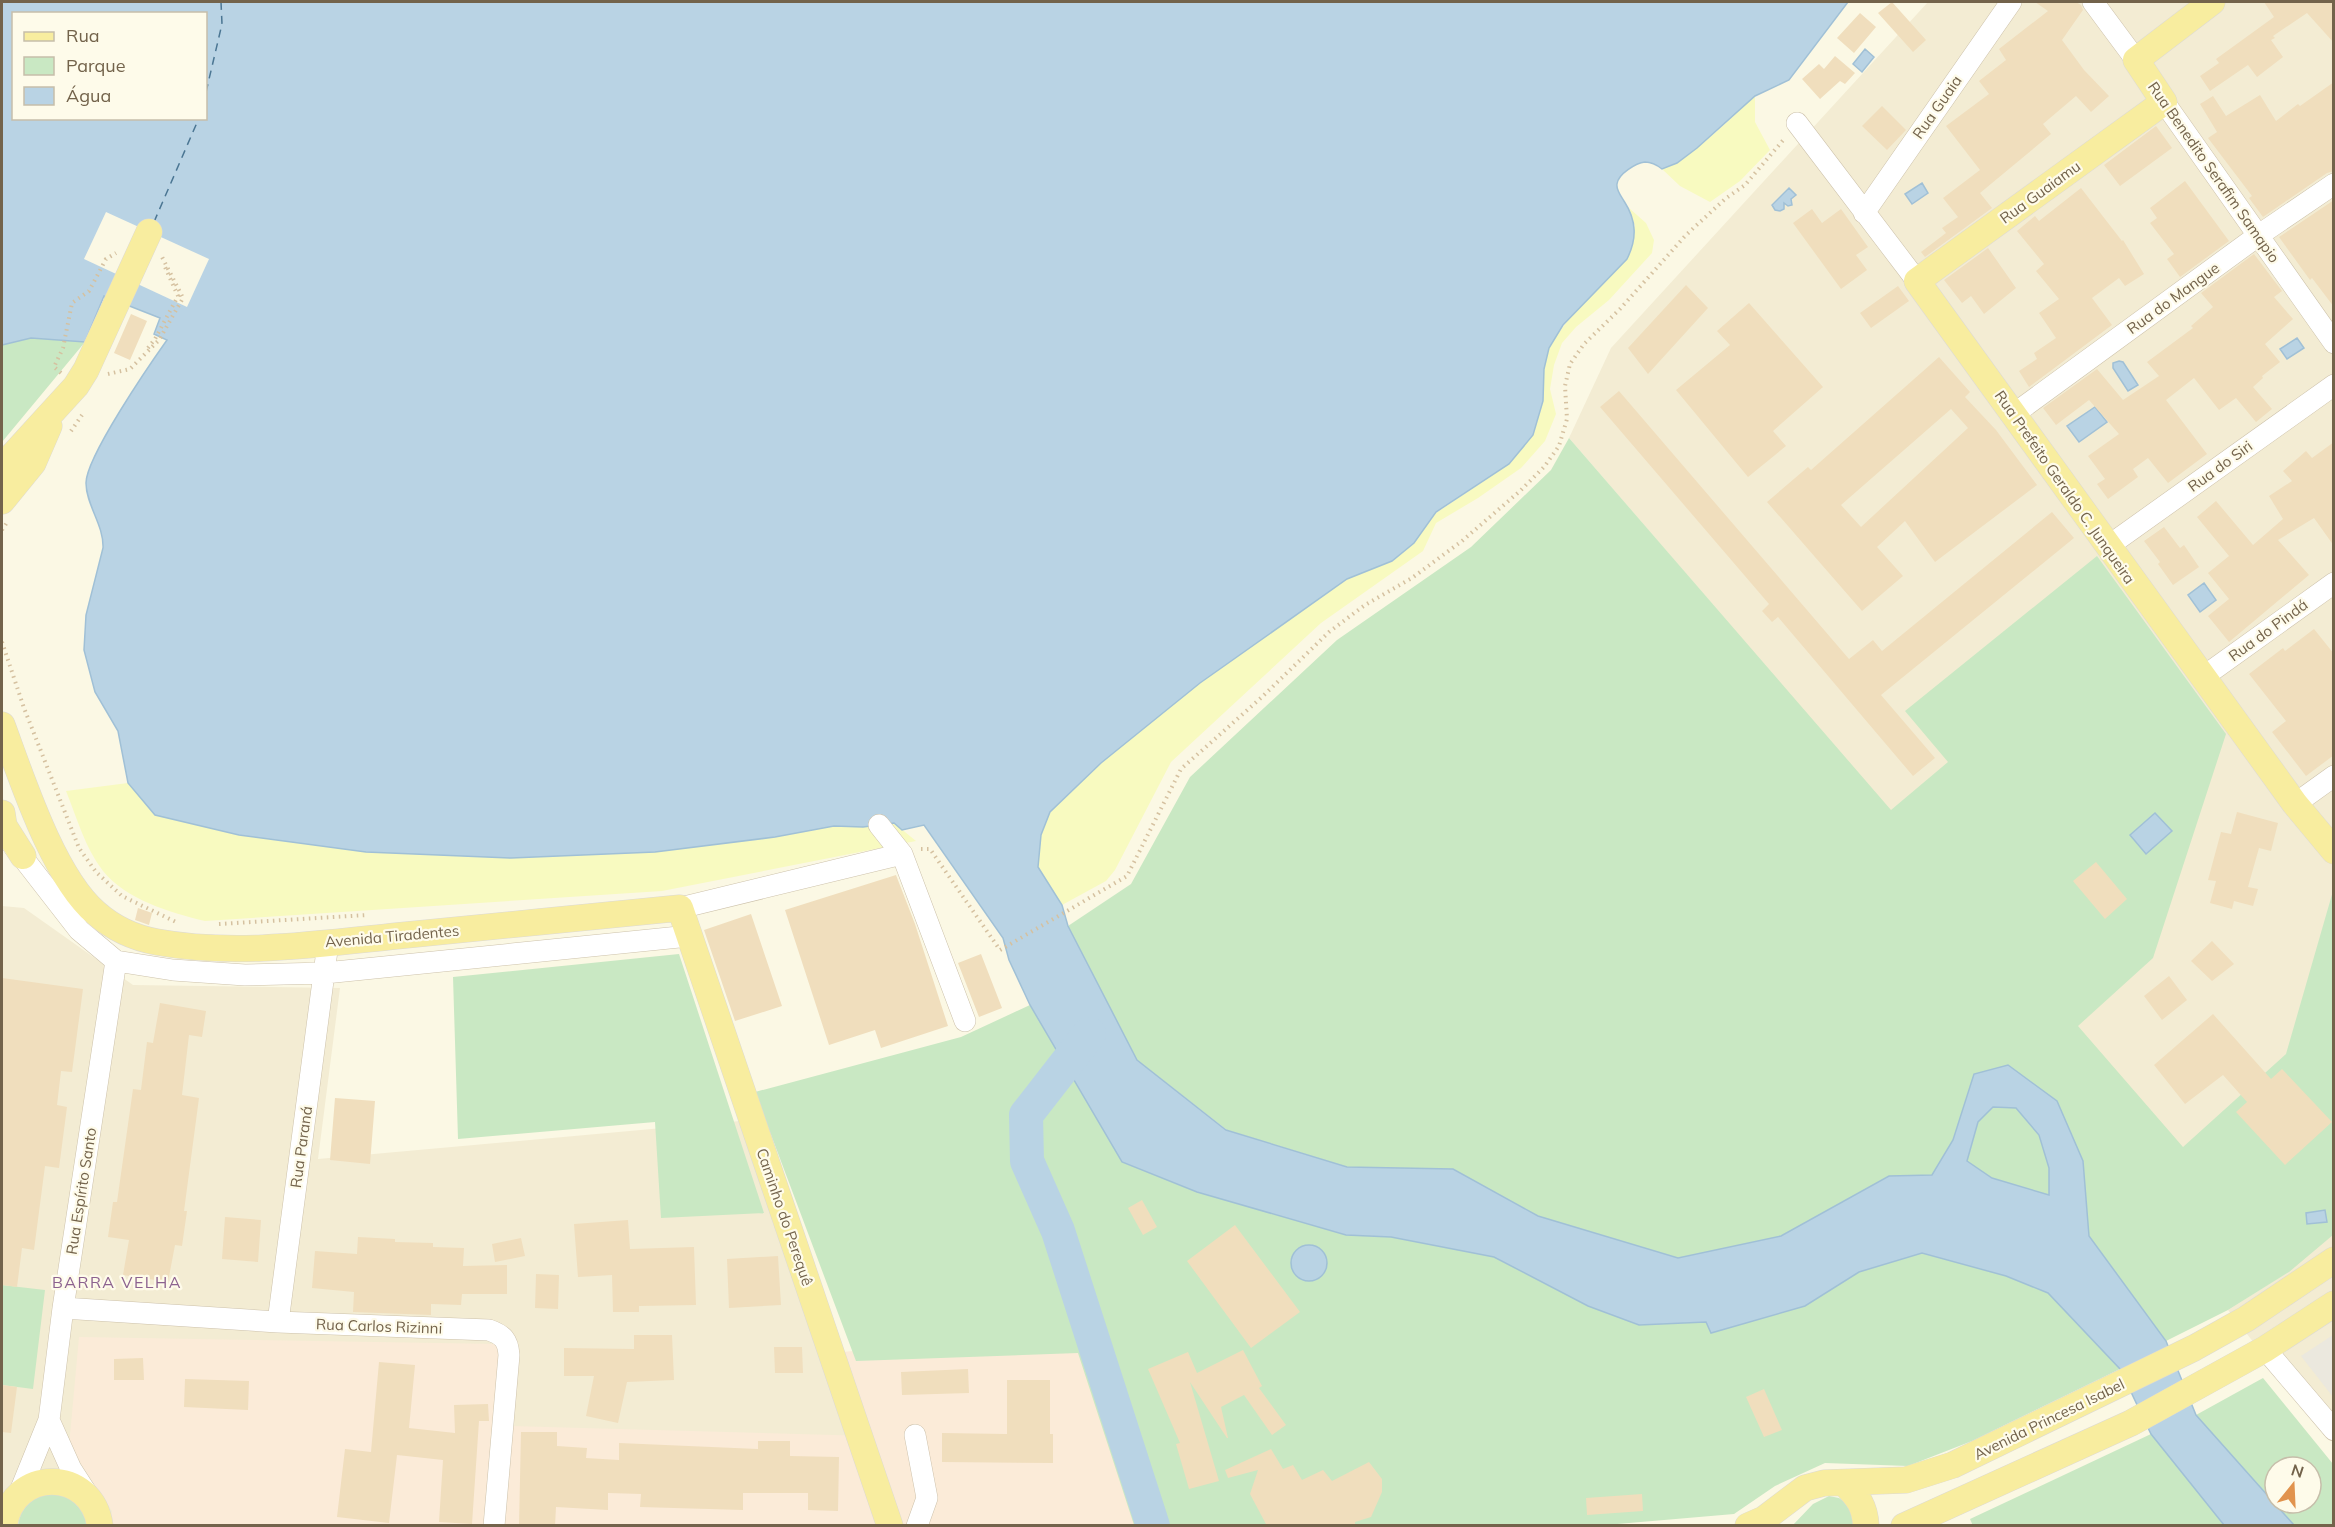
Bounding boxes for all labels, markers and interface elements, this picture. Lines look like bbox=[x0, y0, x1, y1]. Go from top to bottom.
legend bbox=[12, 12, 207, 120]
text: Rua bbox=[66, 24, 100, 47]
text: Parque bbox=[66, 54, 125, 77]
street label: Rua Guaia bbox=[1908, 72, 1966, 142]
street label: Rua Benedito Serafim Samapio bbox=[2144, 78, 2284, 266]
text: Água bbox=[66, 84, 111, 107]
street label: Rua Guaiamu bbox=[1996, 156, 2084, 228]
street label: Rua do Mangue bbox=[2123, 258, 2223, 338]
street label: Rua Prefeito Geraldo C. Junqueira bbox=[1991, 387, 2139, 587]
street label: Rua do Siri bbox=[2184, 436, 2256, 496]
street label: Rua do Pindá bbox=[2225, 595, 2311, 665]
street label: Avenida Tiradentes bbox=[324, 921, 460, 951]
street label: Rua Paraná bbox=[286, 1105, 316, 1189]
street label: Rua Espírito Santo bbox=[62, 1126, 100, 1256]
street label: Caminho do Perequê bbox=[753, 1146, 817, 1288]
district label: BARRA VELHA bbox=[52, 1272, 182, 1292]
street label: Rua Carlos Rizinni bbox=[316, 1314, 442, 1338]
street label: Avenida Princesa Isabel bbox=[1971, 1374, 2127, 1464]
north arrow bbox=[2263, 1455, 2323, 1515]
text: N bbox=[2289, 1459, 2306, 1482]

